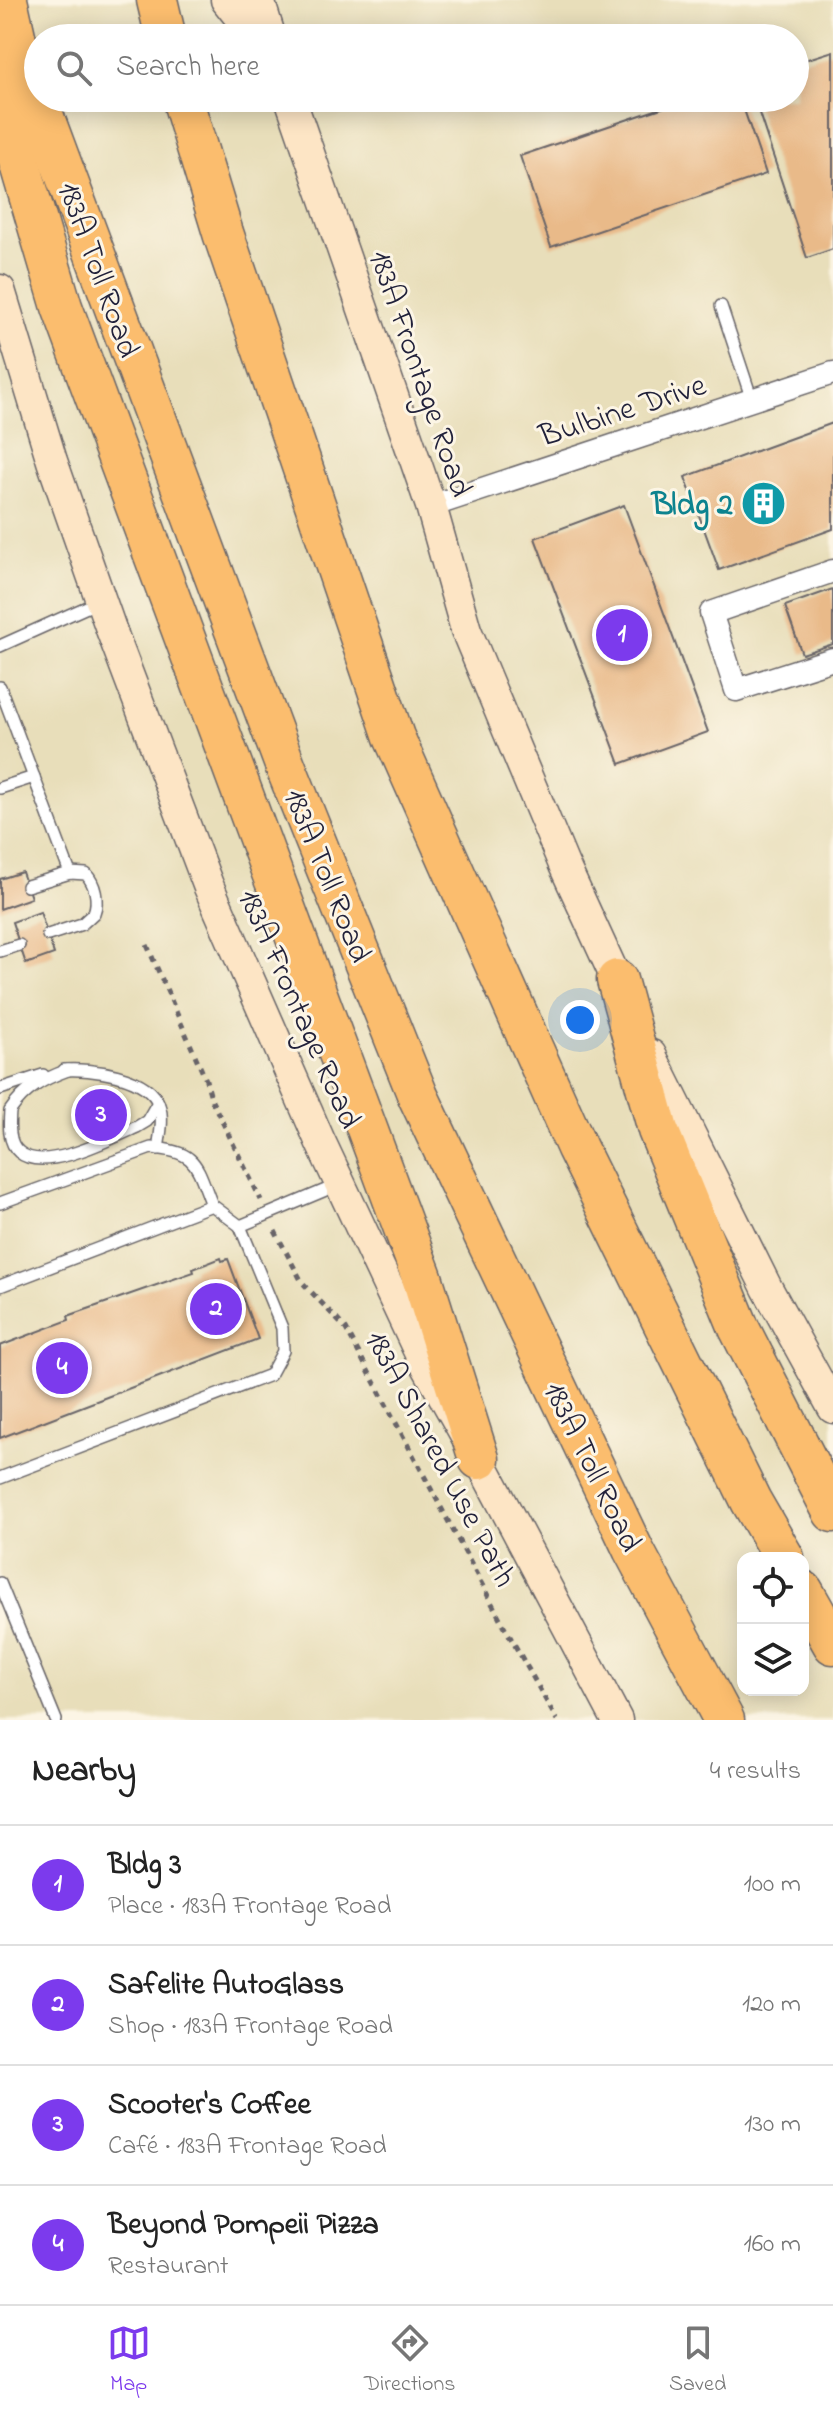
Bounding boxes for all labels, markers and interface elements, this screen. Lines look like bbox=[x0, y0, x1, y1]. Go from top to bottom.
search box bbox=[24, 24, 809, 112]
icon: search bbox=[52, 46, 96, 90]
text: Search here bbox=[116, 46, 260, 90]
street label: 183A Toll Road bbox=[43, 176, 150, 365]
street label: 183A Frontage Road bbox=[354, 245, 483, 504]
street label: Bulbine Drive bbox=[533, 363, 713, 462]
building icon: Bldg 2 bbox=[740, 479, 788, 527]
place label: Bldg 2 bbox=[650, 483, 733, 531]
pin: 1 bbox=[596, 605, 648, 665]
street label: 183A Toll Road bbox=[269, 782, 382, 971]
street label: 183A Frontage Road bbox=[224, 882, 372, 1137]
your location bbox=[560, 1000, 600, 1040]
pin: 3 bbox=[75, 1085, 127, 1145]
pin: 2 bbox=[190, 1279, 242, 1339]
street label: 183A Shared Use Path bbox=[351, 1323, 527, 1597]
pin: 4 bbox=[36, 1338, 88, 1398]
street label: 183A Toll Road bbox=[529, 1374, 652, 1561]
map controls bbox=[737, 1552, 809, 1696]
button: locate bbox=[737, 1552, 809, 1624]
button: layers bbox=[737, 1624, 809, 1696]
text: Nearby bbox=[32, 1747, 136, 1797]
text: 4 results bbox=[710, 1753, 801, 1791]
text: Bldg 3 bbox=[108, 1844, 182, 1888]
text: 1 bbox=[54, 1866, 62, 1904]
text: 100 m bbox=[744, 1866, 801, 1904]
text: Place · 183A Frontage Road bbox=[108, 1888, 391, 1926]
text: Safelite AutoGlass bbox=[108, 1964, 344, 2008]
text: 2 bbox=[52, 1986, 64, 2024]
text: 120 m bbox=[742, 1986, 801, 2024]
text: Shop · 183A Frontage Road bbox=[108, 2008, 393, 2046]
text: Scooter's Coffee bbox=[108, 2084, 311, 2128]
text: 3 bbox=[53, 2106, 63, 2144]
text: 130 m bbox=[744, 2106, 801, 2144]
text: Café · 183A Frontage Road bbox=[108, 2128, 387, 2166]
text: Beyond Pompeii Pizza bbox=[108, 2204, 379, 2248]
text: 4 bbox=[53, 2226, 63, 2264]
text: 160 m bbox=[743, 2226, 801, 2264]
text: Restaurant bbox=[108, 2248, 228, 2286]
tab: Map bbox=[107, 2321, 151, 2401]
tab: Directions bbox=[364, 2321, 456, 2401]
tab: Saved bbox=[669, 2321, 726, 2401]

